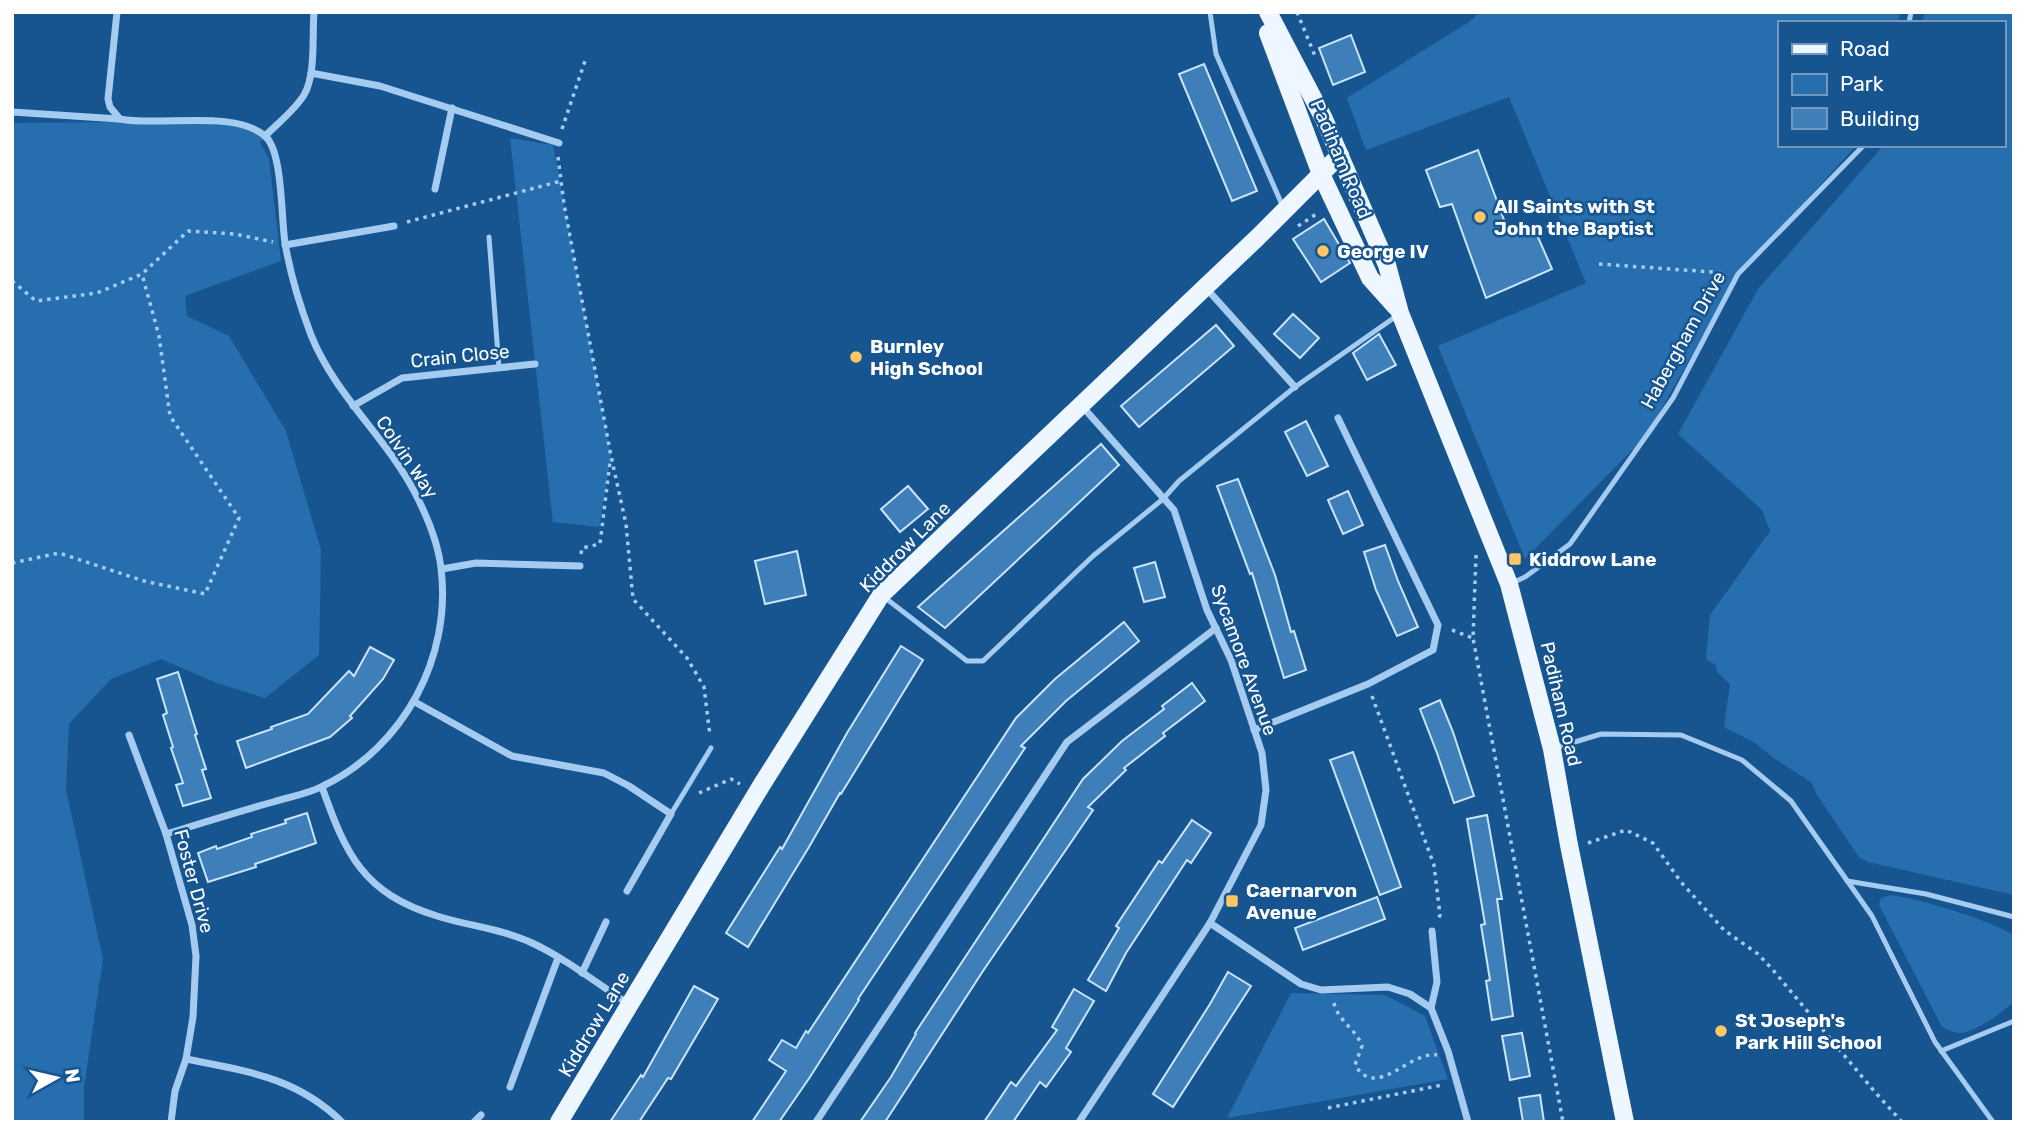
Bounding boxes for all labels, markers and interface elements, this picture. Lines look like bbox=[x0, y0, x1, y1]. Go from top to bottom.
legend bbox=[1778, 21, 2005, 147]
text: Road bbox=[1840, 36, 1890, 61]
text: Park bbox=[1840, 71, 1884, 96]
street label: Padiham Road bbox=[1306, 96, 1376, 222]
text: Building bbox=[1840, 106, 1920, 131]
place label: All Saints with St John the Baptist bbox=[1494, 195, 1655, 240]
marker: All Saints with St John the Baptist bbox=[1472, 209, 1488, 225]
place label: George IV bbox=[1337, 240, 1429, 263]
marker: George IV bbox=[1315, 243, 1331, 259]
street label: Habergham Drive bbox=[1636, 267, 1730, 413]
place label: Burnley High School bbox=[870, 335, 983, 380]
street label: Crain Close bbox=[409, 339, 511, 373]
marker: Burnley High School bbox=[848, 349, 864, 365]
street label: Colvin Way bbox=[371, 411, 443, 503]
street label: Kiddrow Lane bbox=[855, 497, 955, 597]
place label: Kiddrow Lane bbox=[1529, 548, 1656, 571]
marker: Kiddrow Lane bbox=[1507, 551, 1523, 567]
street label: Sycamore Avenue bbox=[1206, 581, 1282, 739]
street label: Padiham Road bbox=[1536, 640, 1586, 768]
street label: Foster Drive bbox=[169, 826, 219, 936]
place label: Caernarvon Avenue bbox=[1246, 879, 1357, 924]
marker: Caernarvon Avenue bbox=[1224, 893, 1240, 909]
street label: Kiddrow Lane bbox=[553, 967, 635, 1081]
place label: St Joseph's Park Hill School bbox=[1735, 1009, 1882, 1054]
marker: St Joseph's Park Hill School bbox=[1713, 1023, 1729, 1039]
north arrow bbox=[21, 1043, 91, 1113]
text: N bbox=[60, 1067, 85, 1084]

